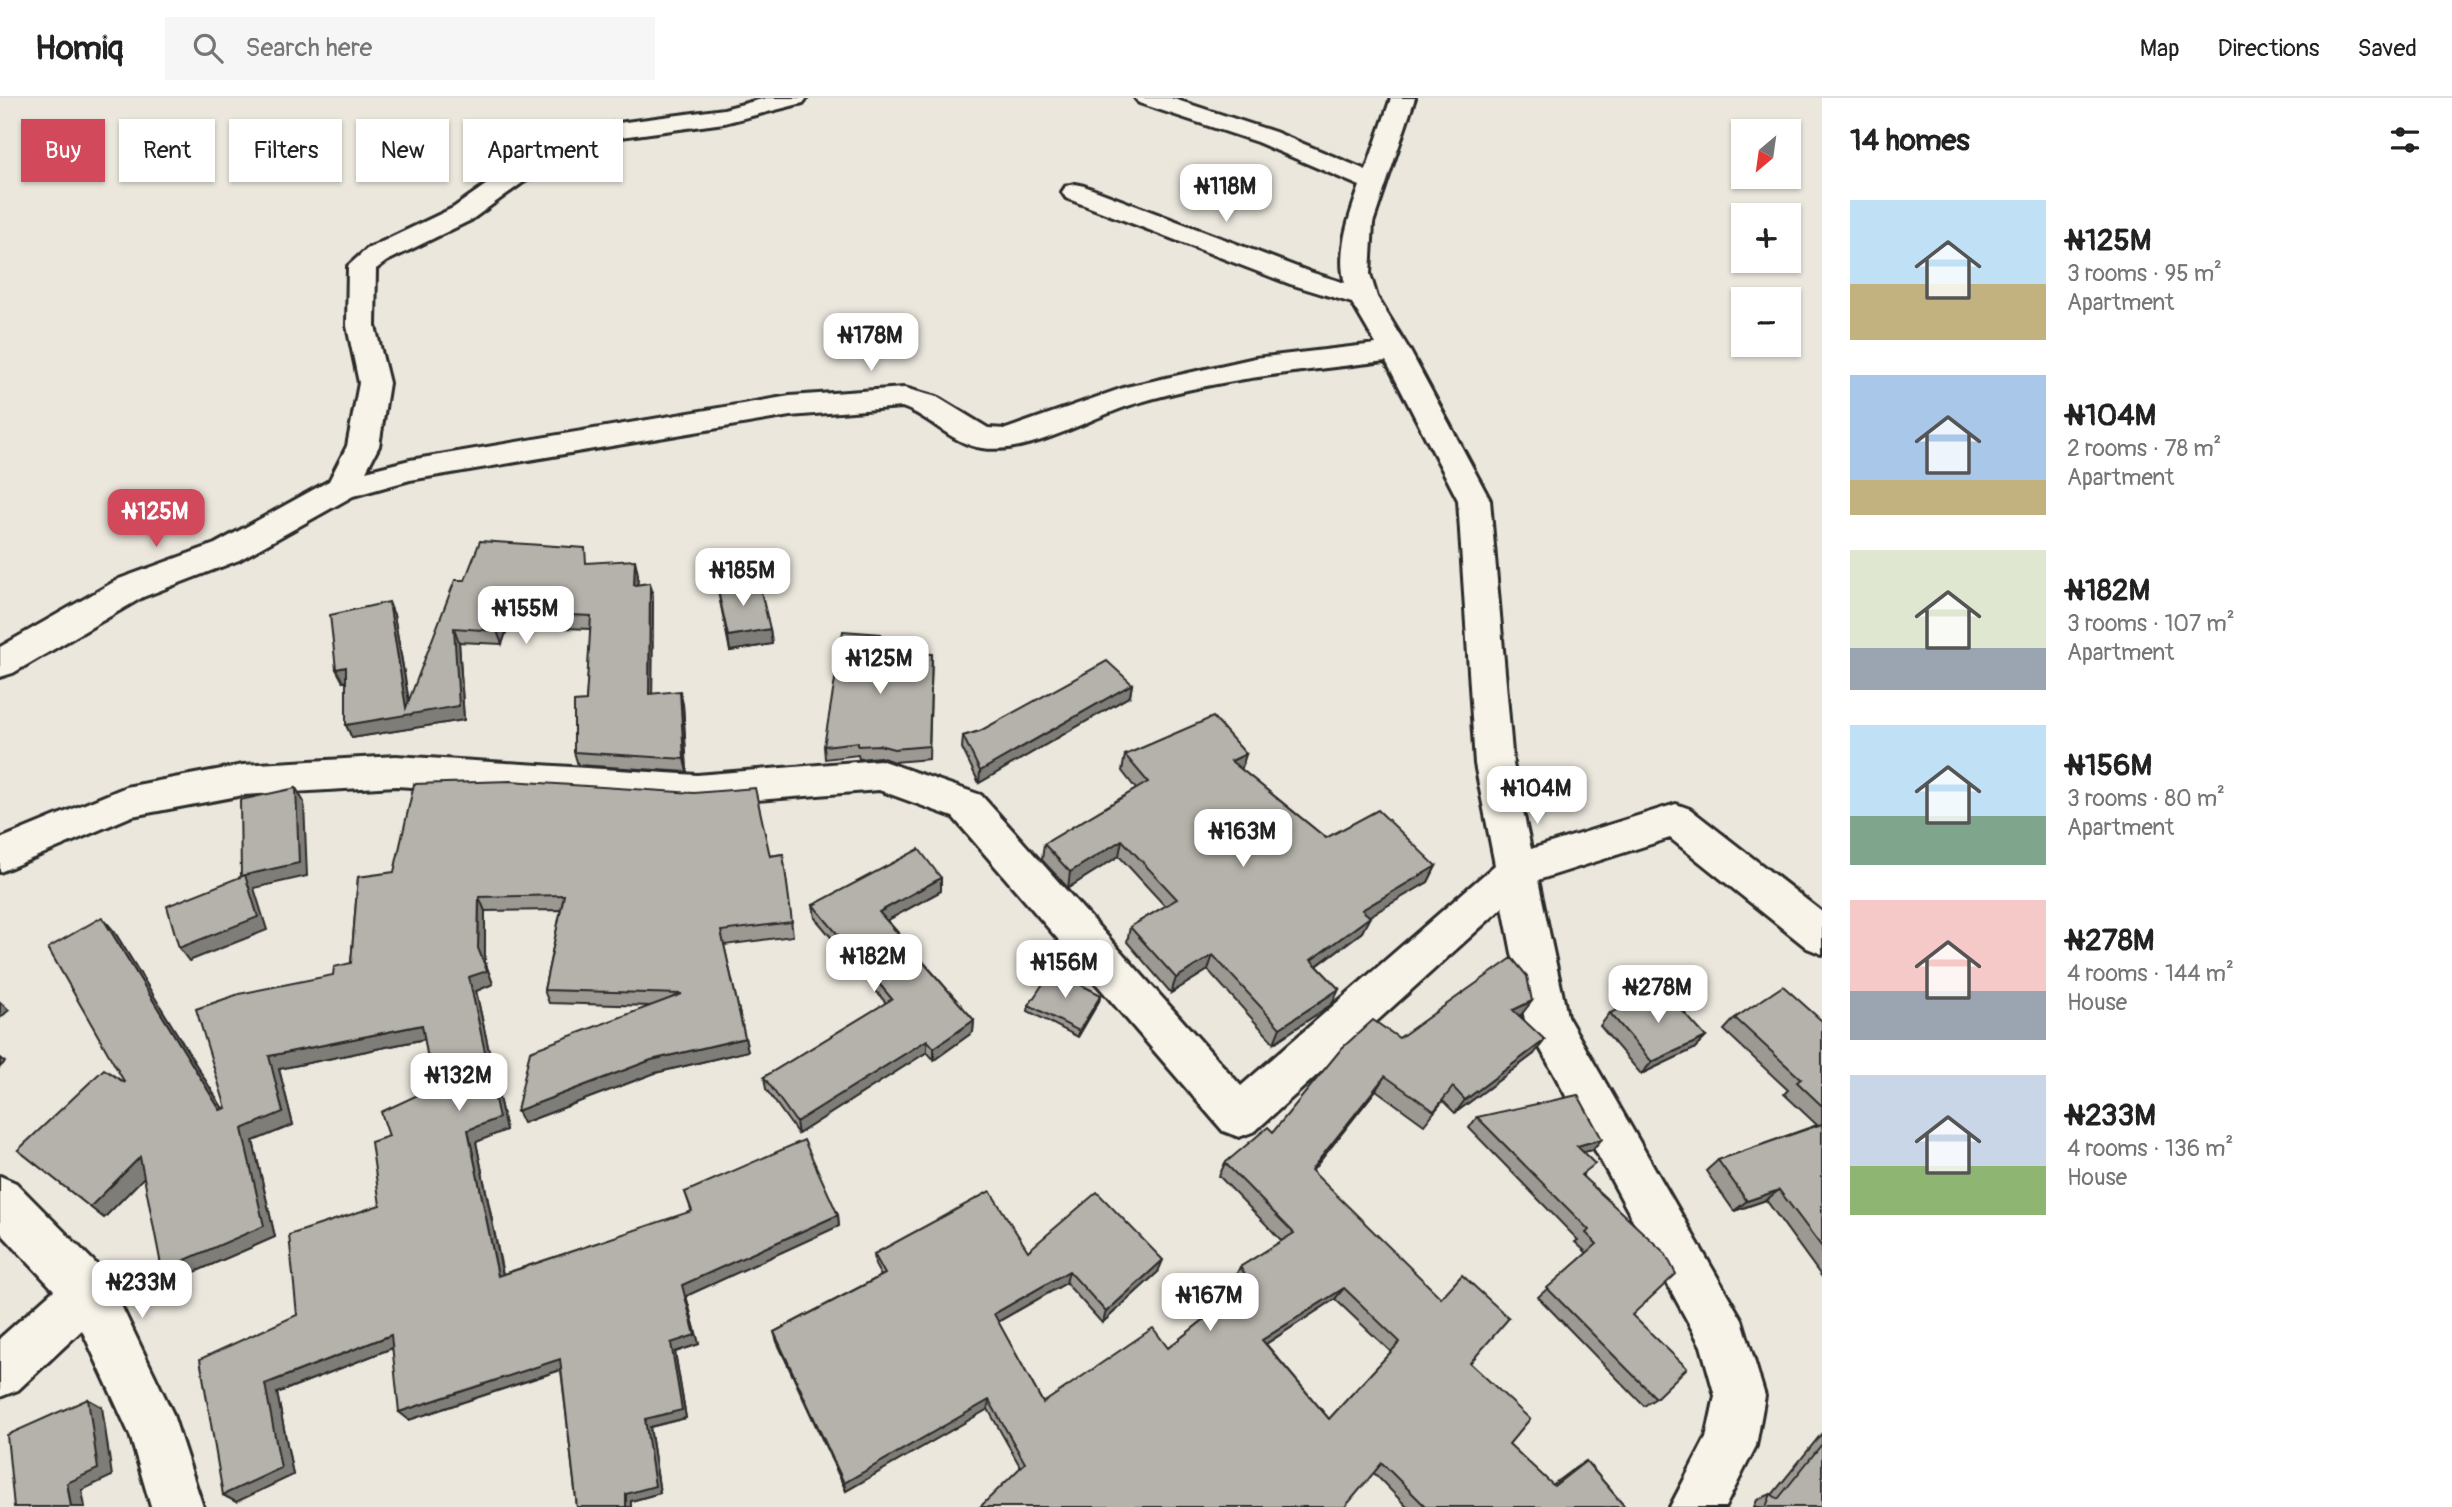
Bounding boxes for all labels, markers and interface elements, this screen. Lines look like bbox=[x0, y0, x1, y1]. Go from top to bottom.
search box bbox=[165, 17, 655, 80]
text: Homiq bbox=[35, 28, 123, 69]
icon: search bbox=[189, 29, 227, 67]
text: Search here bbox=[245, 32, 372, 64]
text: Map bbox=[2140, 34, 2180, 63]
text: Directions bbox=[2218, 34, 2319, 63]
text: Saved bbox=[2357, 34, 2417, 63]
chip: Buy bbox=[21, 119, 105, 182]
chip: Rent bbox=[119, 119, 215, 182]
chip: Filters bbox=[229, 119, 342, 182]
chip: New bbox=[356, 119, 449, 182]
chip: Apartment bbox=[463, 119, 623, 182]
north arrow bbox=[1731, 119, 1801, 189]
map controls bbox=[1731, 119, 1801, 357]
icon: filters bbox=[2386, 121, 2424, 159]
text: 14 homes bbox=[1850, 122, 1970, 159]
pin: ₦118M bbox=[1177, 164, 1275, 224]
text: ₦118M bbox=[1196, 172, 1256, 201]
button: + bbox=[1731, 203, 1801, 273]
text: ₦125M bbox=[2067, 222, 2151, 259]
icon: home bbox=[1906, 228, 1990, 312]
text: 3 rooms · 95 m² bbox=[2067, 259, 2222, 288]
button: − bbox=[1731, 287, 1801, 357]
text: Apartment bbox=[2067, 288, 2174, 317]
pin: ₦178M bbox=[822, 314, 920, 373]
text: ₦178M bbox=[839, 321, 903, 350]
text: ₦104M bbox=[2067, 397, 2156, 434]
icon: home bbox=[1906, 403, 1990, 487]
text: 2 rooms · 78 m² bbox=[2067, 434, 2221, 463]
text: Apartment bbox=[2067, 463, 2174, 492]
pin: ₦125M bbox=[107, 490, 205, 549]
text: ₦125M bbox=[124, 497, 188, 526]
pin: ₦185M bbox=[694, 548, 792, 608]
text: ₦185M bbox=[711, 556, 775, 585]
text: ₦182M bbox=[2067, 572, 2150, 609]
icon: home bbox=[1906, 578, 1990, 662]
pin: ₦155M bbox=[477, 587, 575, 646]
text: ₦155M bbox=[494, 594, 558, 623]
text: 3 rooms · 107 m² bbox=[2067, 609, 2235, 638]
pin: ₦125M bbox=[831, 636, 929, 696]
text: Apartment bbox=[2067, 638, 2174, 667]
text: ₦125M bbox=[848, 644, 912, 673]
text: ₦156M bbox=[2067, 747, 2152, 784]
icon: home bbox=[1906, 753, 1990, 837]
pin: ₦104M bbox=[1488, 766, 1586, 826]
text: ₦104M bbox=[1503, 774, 1571, 803]
text: 3 rooms · 80 m² bbox=[2067, 784, 2225, 813]
pin: ₦163M bbox=[1194, 810, 1292, 869]
text: Apartment bbox=[2067, 813, 2174, 842]
text: ₦163M bbox=[1210, 817, 1276, 846]
text: ₦278M bbox=[2067, 922, 2154, 959]
icon: home bbox=[1906, 928, 1990, 1012]
pin: ₦182M bbox=[825, 934, 923, 994]
pin: ₦156M bbox=[1016, 940, 1114, 1000]
text: ₦182M bbox=[842, 942, 906, 971]
text: ₦156M bbox=[1032, 948, 1098, 977]
text: 4 rooms · 144 m² bbox=[2067, 959, 2234, 988]
pin: ₦278M bbox=[1609, 965, 1707, 1025]
text: ₦278M bbox=[1625, 973, 1691, 1002]
text: House bbox=[2067, 988, 2127, 1017]
pin: ₦132M bbox=[410, 1054, 508, 1113]
text: ₦132M bbox=[426, 1061, 492, 1090]
text: ₦233M bbox=[2067, 1097, 2156, 1134]
icon: home bbox=[1906, 1103, 1990, 1187]
text: 4 rooms · 136 m² bbox=[2067, 1134, 2233, 1163]
text: House bbox=[2067, 1163, 2127, 1192]
pin: ₦233M bbox=[93, 1260, 191, 1320]
text: ₦233M bbox=[108, 1268, 176, 1297]
pin: ₦167M bbox=[1161, 1274, 1259, 1333]
text: ₦167M bbox=[1178, 1281, 1242, 1310]

